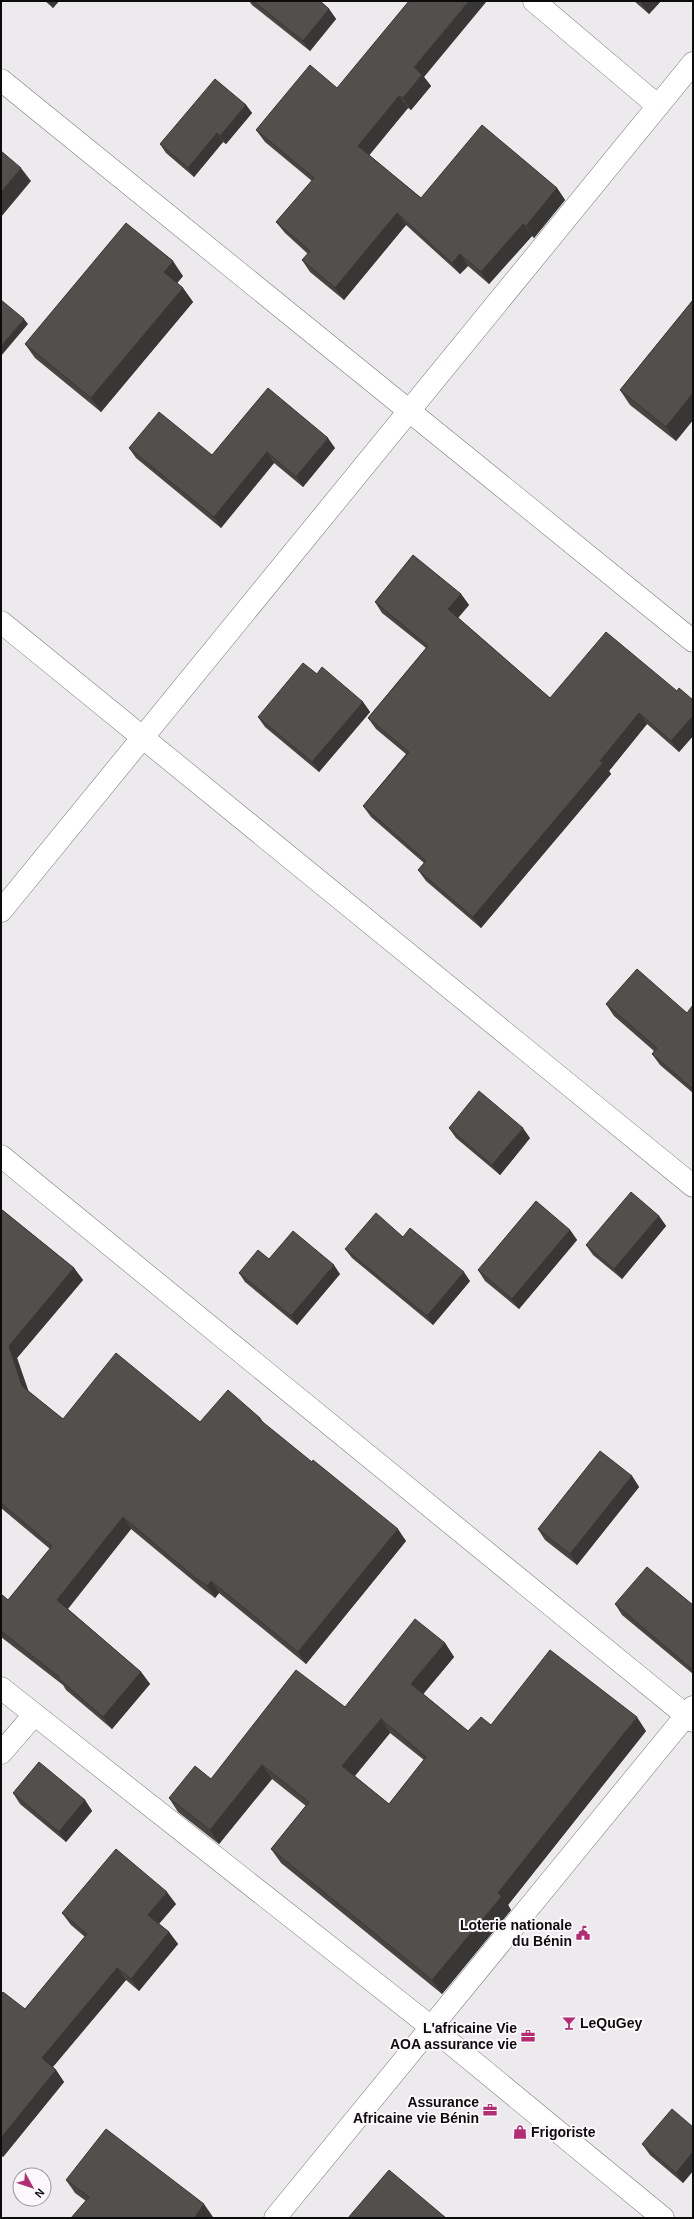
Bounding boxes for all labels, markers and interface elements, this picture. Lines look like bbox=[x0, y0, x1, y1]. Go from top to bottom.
place label: Loterie nationale du Bénin bbox=[460, 1917, 572, 1949]
public building icon: Loterie nationale du Bénin bbox=[575, 1925, 591, 1941]
bar icon: LeQuGey bbox=[561, 2015, 577, 2031]
place label: LeQuGey bbox=[580, 2015, 642, 2031]
place label: L'africaine Vie AOA assurance vie bbox=[390, 2020, 517, 2052]
office icon: L'africaine Vie AOA assurance vie bbox=[520, 2028, 536, 2044]
place label: Assurance Africaine vie Bénin bbox=[353, 2094, 479, 2126]
office icon: Assurance Africaine vie Bénin bbox=[482, 2102, 498, 2118]
shop icon: Frigoriste bbox=[512, 2124, 528, 2140]
place label: Frigoriste bbox=[531, 2124, 596, 2140]
north arrow bbox=[12, 2167, 52, 2207]
text: N bbox=[32, 2187, 47, 2200]

